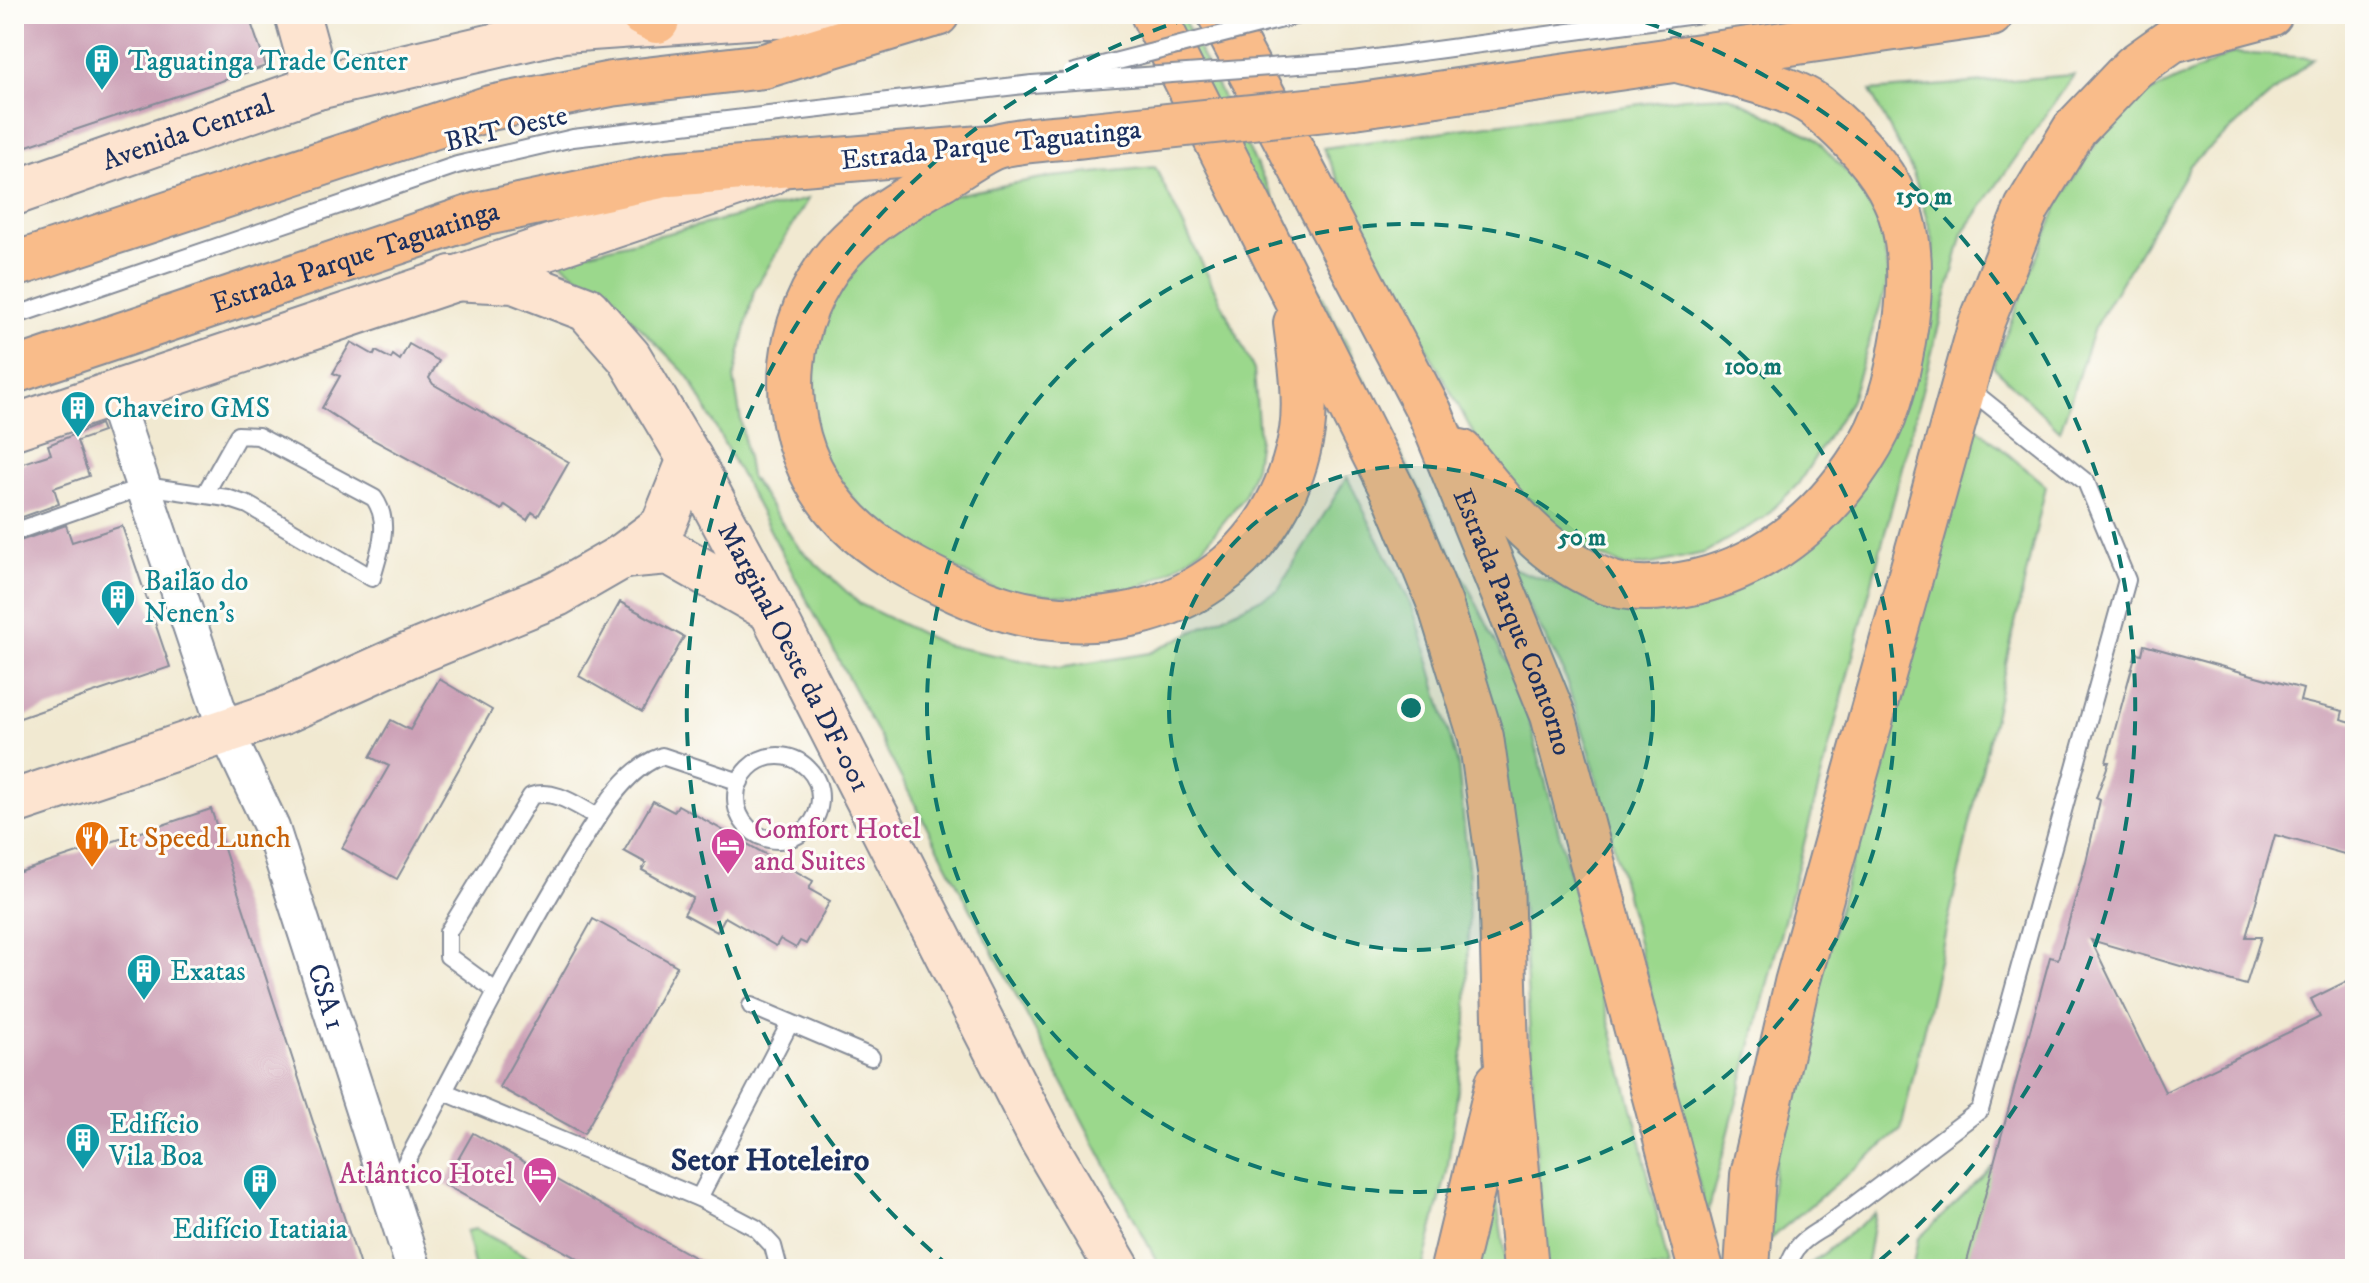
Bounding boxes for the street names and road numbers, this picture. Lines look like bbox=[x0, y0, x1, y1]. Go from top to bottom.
street label: Avenida Central bbox=[97, 86, 279, 178]
street label: BRT Oeste bbox=[441, 98, 571, 160]
street label: Estrada Parque Taguatinga bbox=[839, 112, 1143, 178]
street label: Estrada Parque Taguatinga bbox=[207, 193, 503, 321]
street label: Estrada Parque Contorno bbox=[1445, 483, 1580, 759]
street label: Marginal Oeste da DF-001 bbox=[710, 517, 879, 798]
street label: CSA 1 bbox=[299, 959, 353, 1034]

